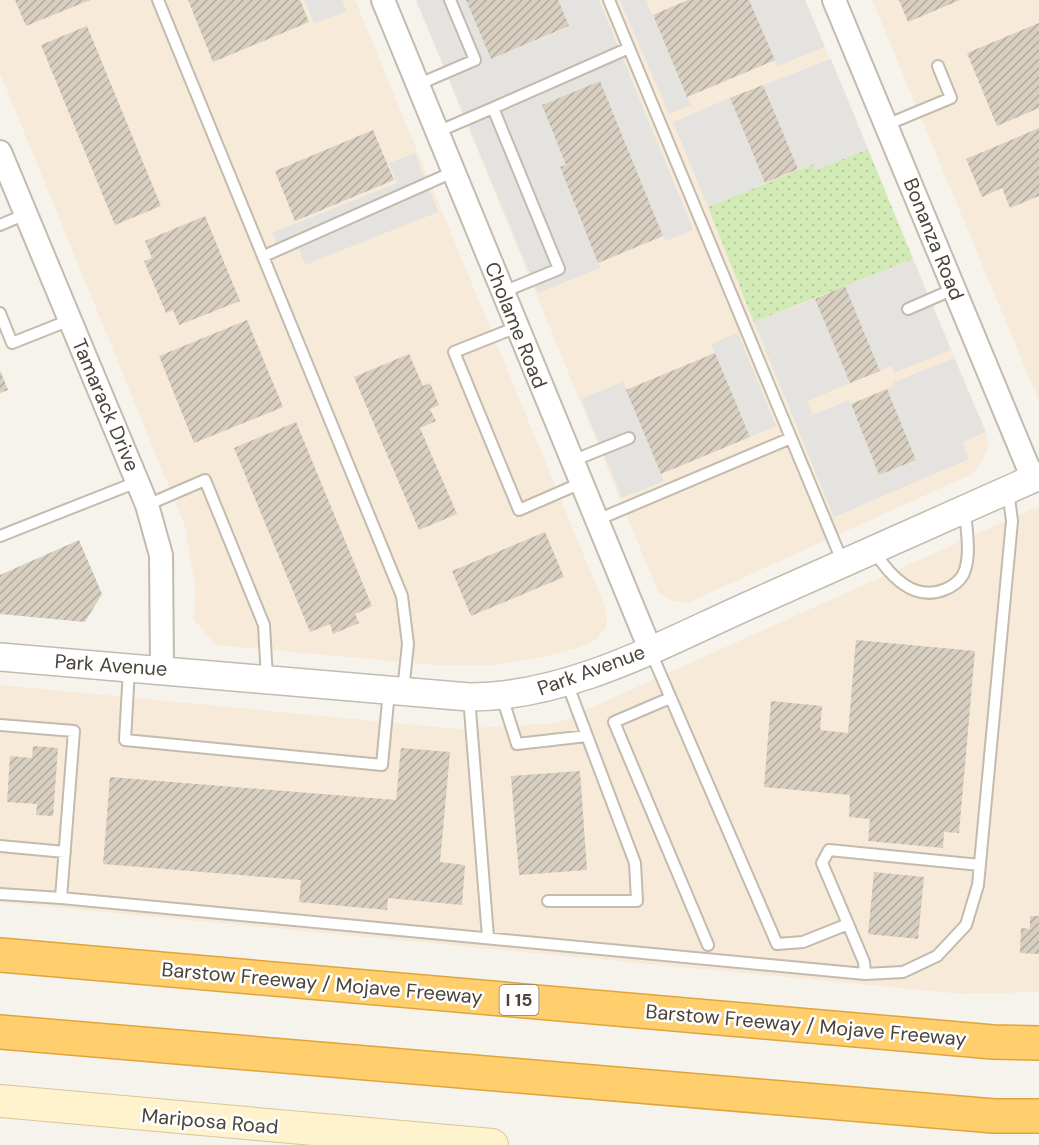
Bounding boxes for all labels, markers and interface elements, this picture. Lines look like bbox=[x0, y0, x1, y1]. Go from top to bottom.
street label: Bonanza Road bbox=[898, 174, 970, 304]
street label: Cholame Road bbox=[479, 258, 553, 392]
street label: Tamarack Drive bbox=[66, 335, 146, 475]
street label: Park Avenue bbox=[534, 638, 648, 702]
street label: Park Avenue bbox=[54, 648, 168, 682]
street label: Barstow Freeway / Mojave Freeway bbox=[160, 956, 484, 1010]
road number: I 15 bbox=[500, 985, 538, 1015]
street label: Barstow Freeway / Mojave Freeway bbox=[644, 998, 968, 1052]
street label: Mariposa Road bbox=[141, 1102, 279, 1140]

